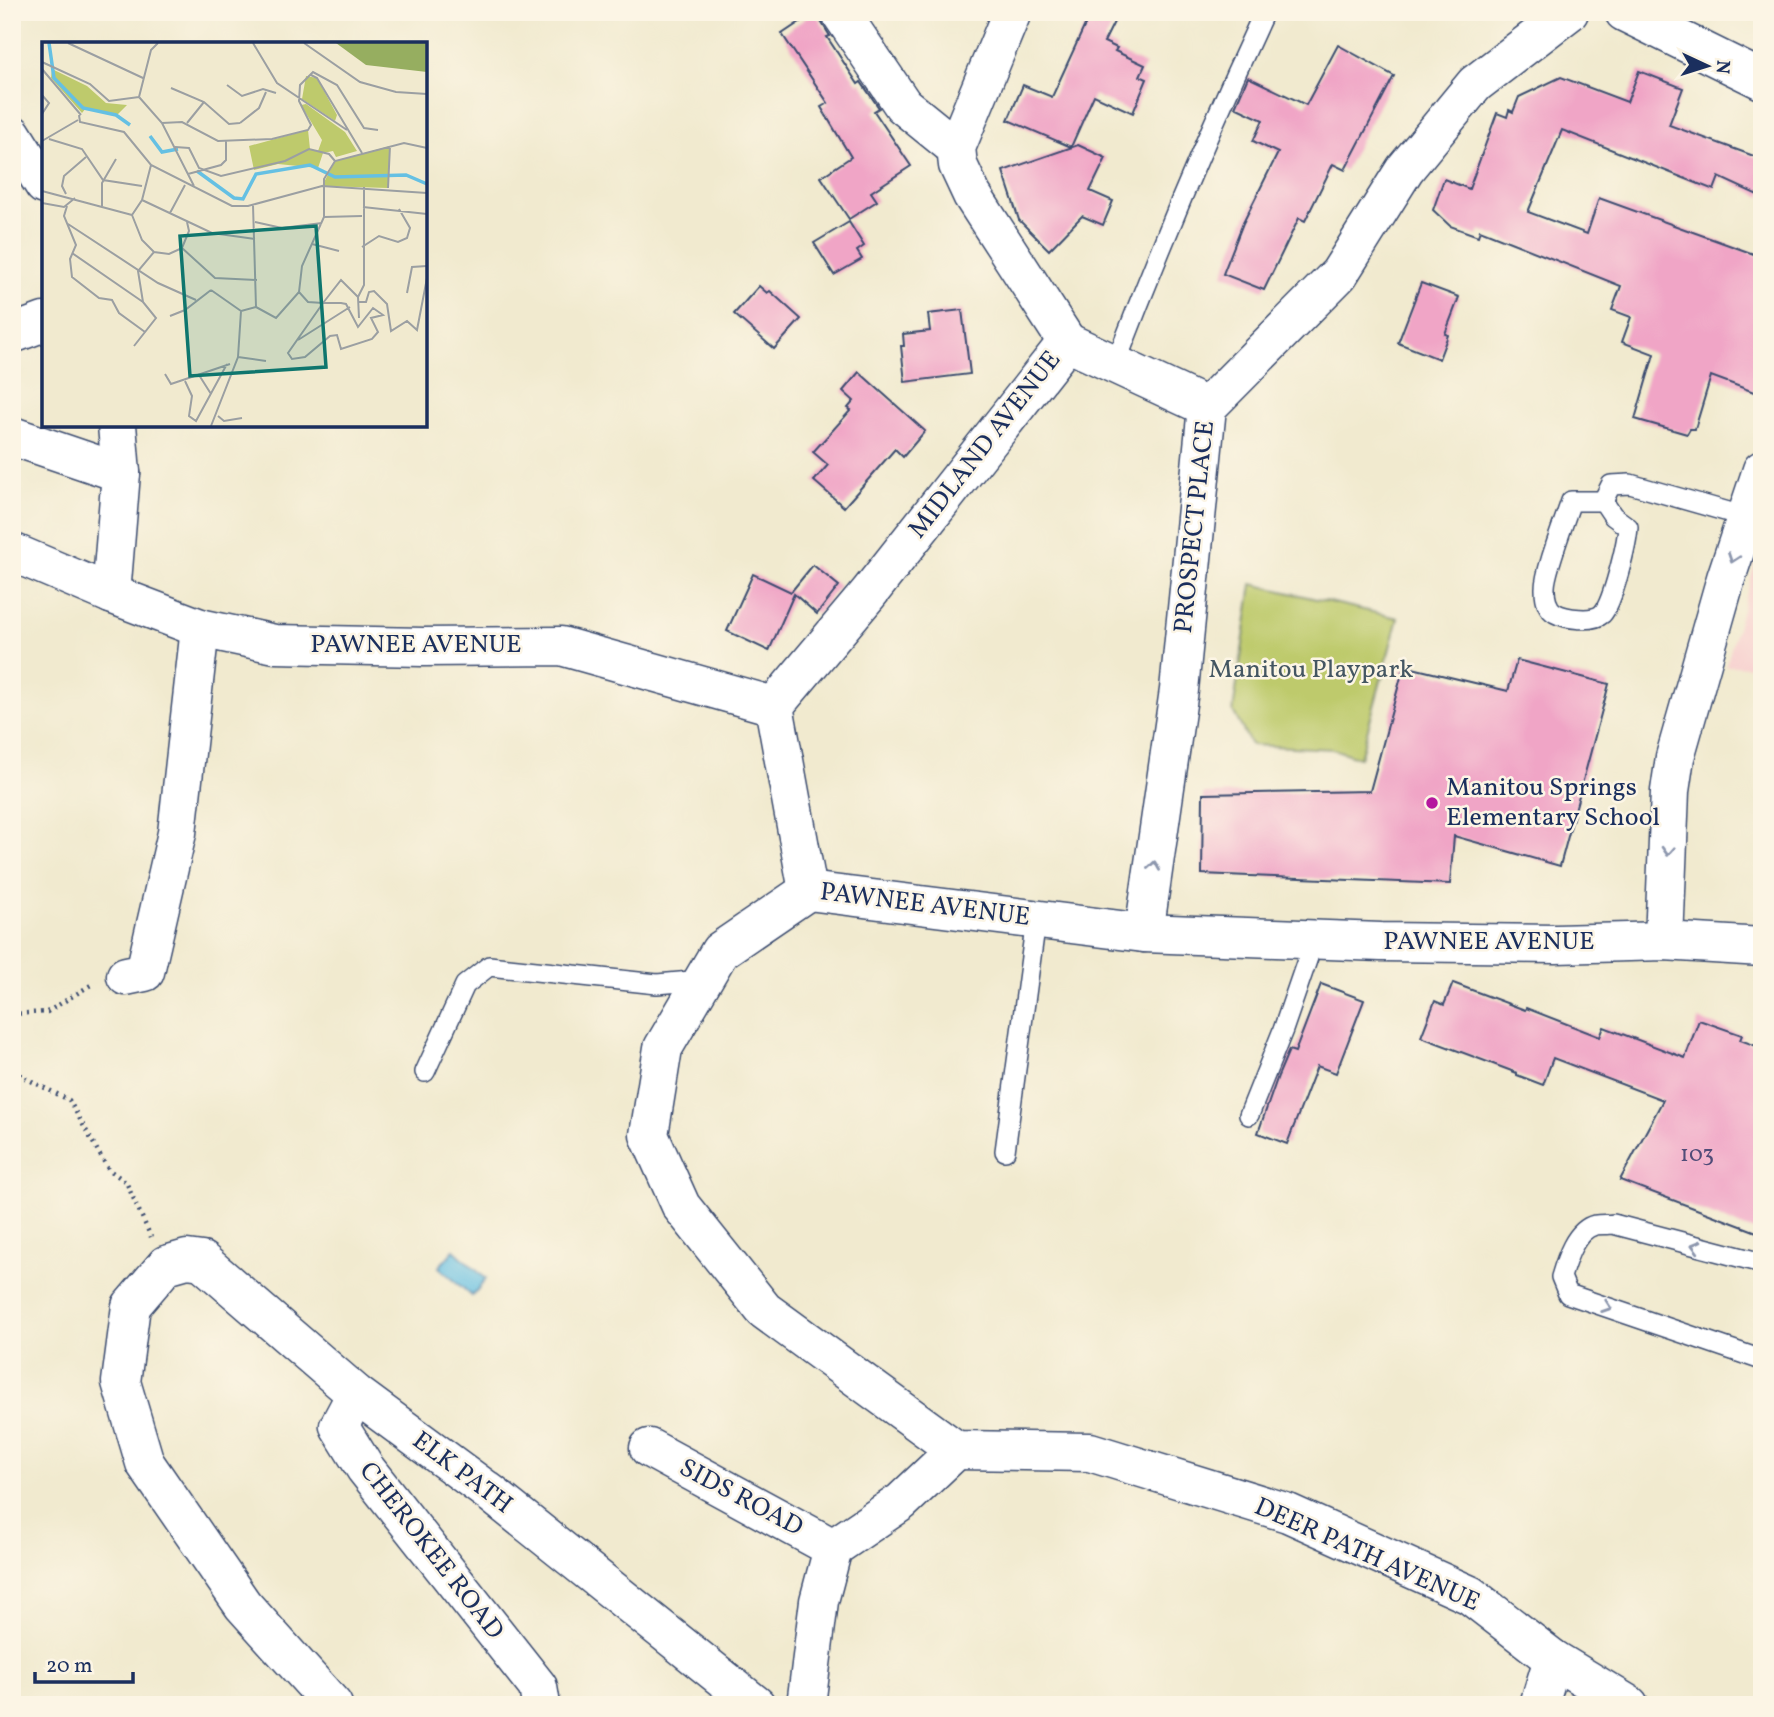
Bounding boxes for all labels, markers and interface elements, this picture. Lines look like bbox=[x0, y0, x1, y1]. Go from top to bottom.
north arrow bbox=[1672, 32, 1742, 102]
inset map bbox=[42, 42, 427, 427]
text: N bbox=[1708, 59, 1735, 75]
street label: MIDLAND AVENUE bbox=[900, 344, 1070, 546]
street label: PROSPECT PLACE bbox=[1166, 419, 1224, 635]
one-way arrow bbox=[1727, 552, 1741, 564]
street label: PAWNEE AVENUE bbox=[310, 627, 522, 663]
park label: Manitou Playpark bbox=[1208, 652, 1414, 688]
place label: Manitou Springs Elementary School bbox=[1446, 770, 1660, 836]
marker: Manitou Springs Elementary School bbox=[1424, 795, 1440, 811]
one-way arrow bbox=[1661, 845, 1676, 856]
one-way arrow bbox=[1146, 860, 1161, 871]
street label: PAWNEE AVENUE bbox=[818, 874, 1032, 936]
street label: PAWNEE AVENUE bbox=[1383, 924, 1595, 960]
house number: 103 bbox=[1680, 1139, 1714, 1171]
one-way arrow bbox=[1690, 1240, 1702, 1254]
one-way arrow bbox=[1601, 1299, 1613, 1313]
street label: ELK PATH bbox=[404, 1423, 520, 1523]
street label: SIDS ROAD bbox=[673, 1450, 809, 1546]
street label: CHEROKEE ROAD bbox=[350, 1455, 512, 1647]
street label: DEER PATH AVENUE bbox=[1249, 1489, 1485, 1621]
scale bar bbox=[35, 1640, 133, 1684]
text: 20 m bbox=[46, 1652, 92, 1681]

